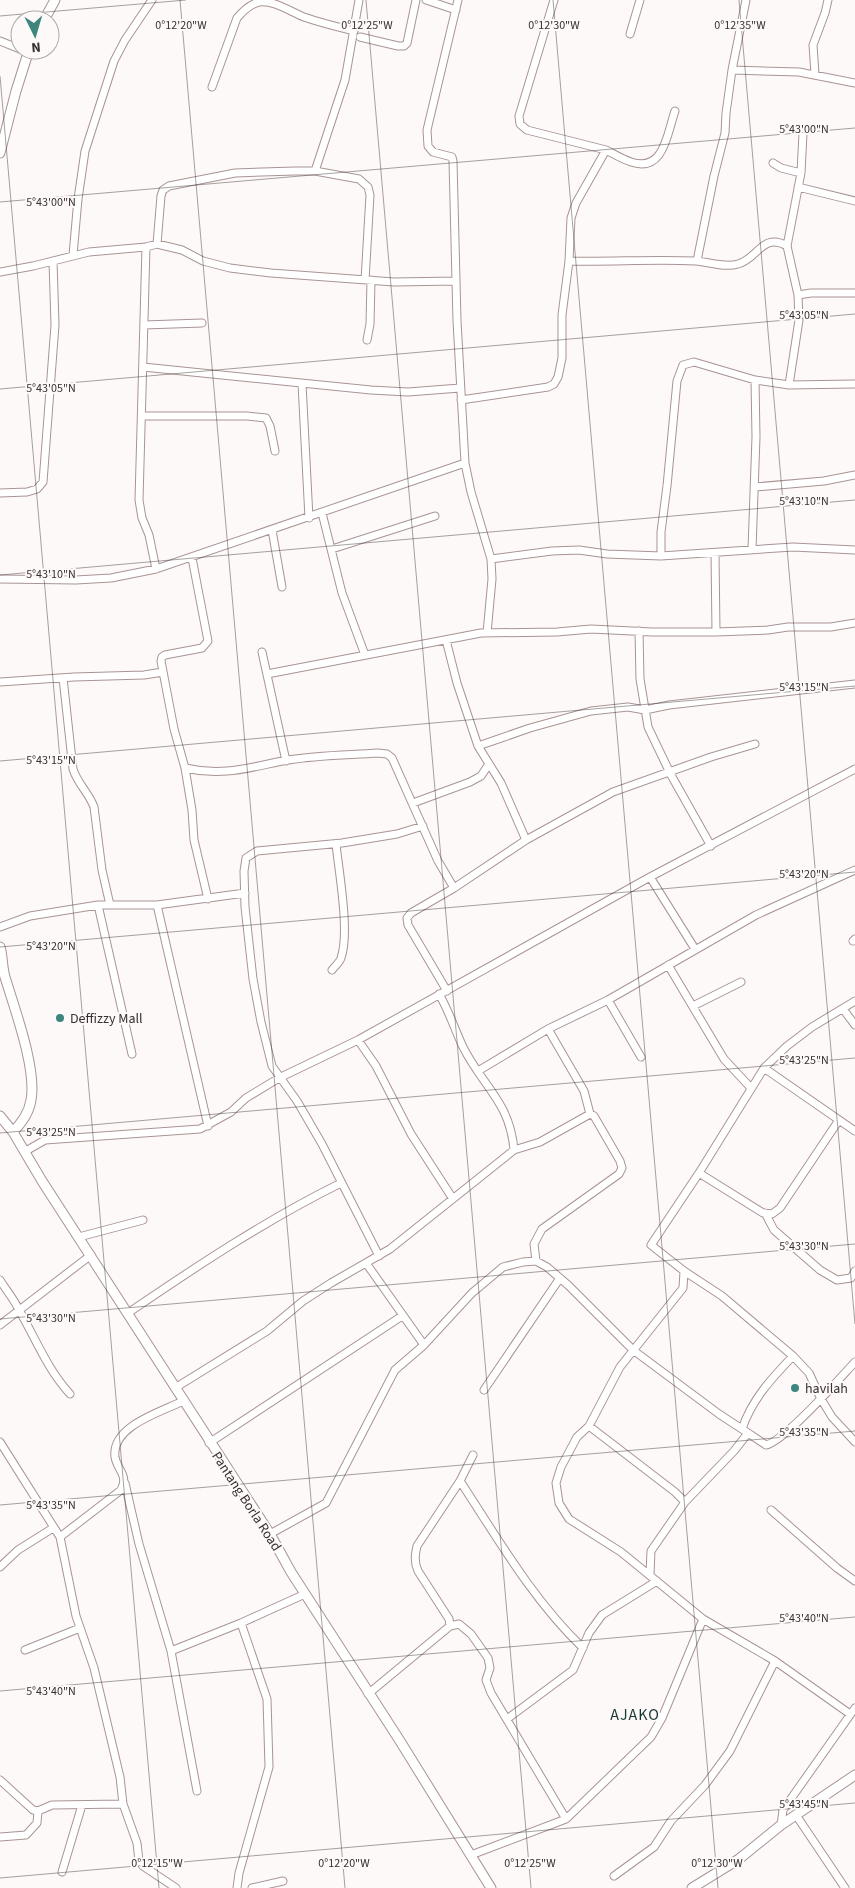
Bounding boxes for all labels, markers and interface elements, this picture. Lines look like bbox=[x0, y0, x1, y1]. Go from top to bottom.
north arrow bbox=[10, 10, 60, 60]
text: 0°12'20"W bbox=[155, 17, 207, 34]
text: 0°12'25"W bbox=[341, 17, 393, 34]
text: 0°12'30"W bbox=[528, 17, 580, 34]
text: 0°12'35"W bbox=[714, 17, 766, 34]
text: N bbox=[31, 37, 42, 57]
text: 5°43'00"N bbox=[779, 121, 829, 138]
text: 5°43'00"N bbox=[26, 194, 76, 211]
text: 5°43'05"N bbox=[779, 307, 829, 324]
text: 5°43'05"N bbox=[26, 380, 76, 397]
text: 5°43'10"N bbox=[779, 493, 829, 510]
text: 5°43'10"N bbox=[26, 566, 76, 583]
text: 5°43'15"N bbox=[779, 679, 829, 696]
text: 5°43'15"N bbox=[26, 752, 76, 769]
text: 5°43'20"N bbox=[779, 866, 829, 883]
text: 5°43'20"N bbox=[26, 938, 76, 955]
place label: Deffizzy Mall bbox=[70, 1009, 143, 1029]
marker: Deffizzy Mall bbox=[54, 1012, 66, 1024]
text: 5°43'25"N bbox=[779, 1052, 829, 1069]
text: 5°43'25"N bbox=[26, 1124, 76, 1141]
text: 5°43'30"N bbox=[779, 1238, 829, 1255]
text: 5°43'30"N bbox=[26, 1310, 76, 1327]
place label: havilah bbox=[805, 1379, 848, 1399]
marker: havilah bbox=[789, 1382, 801, 1394]
text: 5°43'35"N bbox=[779, 1424, 829, 1441]
street label: Pantang Borla Road bbox=[206, 1448, 286, 1555]
text: 5°43'35"N bbox=[26, 1497, 76, 1514]
text: 5°43'40"N bbox=[779, 1610, 829, 1627]
text: 5°43'40"N bbox=[26, 1683, 76, 1700]
district label: AJAKO bbox=[610, 1704, 660, 1726]
text: 5°43'45"N bbox=[779, 1796, 829, 1813]
text: 0°12'15"W bbox=[131, 1855, 183, 1872]
text: 0°12'20"W bbox=[318, 1855, 370, 1872]
text: 0°12'25"W bbox=[504, 1855, 556, 1872]
text: 0°12'30"W bbox=[691, 1855, 743, 1872]

